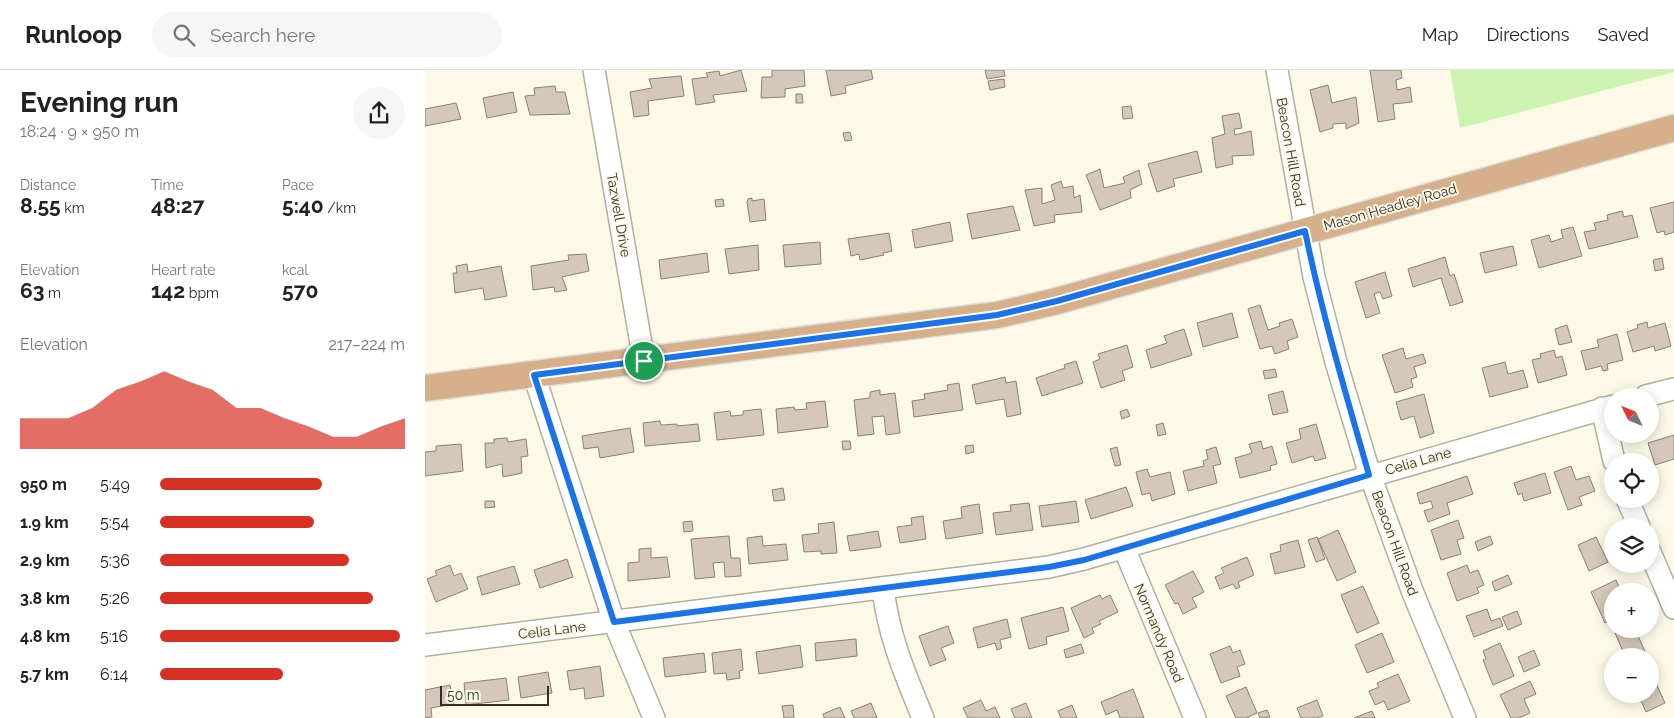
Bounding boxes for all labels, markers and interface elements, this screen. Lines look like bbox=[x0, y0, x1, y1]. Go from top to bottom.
search box bbox=[152, 12, 502, 57]
text: Runloop bbox=[25, 20, 122, 49]
icon: search bbox=[170, 21, 198, 49]
text: Search here bbox=[210, 24, 316, 46]
text: Map bbox=[1422, 24, 1458, 45]
text: Directions bbox=[1486, 24, 1570, 45]
text: Saved bbox=[1598, 24, 1649, 45]
text: Evening run bbox=[20, 86, 179, 119]
button: share bbox=[353, 87, 405, 139]
street label: Beacon Hill Road bbox=[1274, 96, 1308, 208]
text: 18:24 · 9 × 950 m bbox=[20, 122, 139, 141]
street label: Tazwell Drive bbox=[604, 172, 634, 258]
text: Distance bbox=[20, 177, 76, 193]
text: Time bbox=[151, 177, 184, 193]
text: Pace bbox=[282, 177, 314, 193]
street label: Mason Headley Road bbox=[1322, 180, 1458, 234]
text: 8.55 bbox=[20, 193, 61, 218]
text: 48:27 bbox=[151, 193, 205, 218]
text: 5:40 bbox=[282, 193, 324, 218]
text: km bbox=[61, 200, 85, 216]
text: /km bbox=[324, 200, 356, 216]
text: Elevation bbox=[20, 262, 79, 278]
text: Heart rate bbox=[151, 262, 215, 278]
text: kcal bbox=[282, 262, 308, 278]
text: 63 bbox=[20, 278, 44, 303]
text: 142 bbox=[151, 278, 185, 303]
text: 570 bbox=[282, 278, 318, 303]
text: m bbox=[44, 285, 61, 301]
text: bpm bbox=[185, 285, 219, 301]
text: Elevation bbox=[20, 335, 88, 354]
text: 217–224 m bbox=[329, 335, 405, 354]
pin bbox=[623, 340, 665, 382]
icon: arrive bbox=[630, 347, 658, 375]
north arrow bbox=[1604, 388, 1659, 442]
map controls bbox=[1604, 388, 1659, 703]
street label: Celia Lane bbox=[1383, 444, 1453, 478]
button: locate bbox=[1604, 453, 1659, 508]
text: 950 m bbox=[20, 475, 67, 494]
text: 5:49 bbox=[100, 475, 130, 494]
street label: Beacon Hill Road bbox=[1369, 488, 1421, 598]
text: 1.9 km bbox=[20, 513, 69, 532]
text: 5:54 bbox=[100, 513, 129, 532]
button: layers bbox=[1604, 518, 1659, 573]
text: 2.9 km bbox=[20, 551, 70, 570]
text: 5:36 bbox=[100, 551, 130, 570]
street label: Normandy Road bbox=[1131, 581, 1187, 685]
button: + bbox=[1604, 583, 1659, 638]
text: 3.8 km bbox=[20, 589, 70, 608]
text: 5:26 bbox=[100, 589, 130, 608]
street label: Celia Lane bbox=[517, 618, 587, 642]
text: 4.8 km bbox=[20, 627, 70, 646]
text: 5:16 bbox=[100, 627, 128, 646]
button: − bbox=[1604, 648, 1659, 703]
text: 5.7 km bbox=[20, 665, 69, 684]
text: 6:14 bbox=[100, 665, 128, 684]
scale bar bbox=[440, 683, 549, 706]
text: 50 m bbox=[447, 687, 480, 703]

